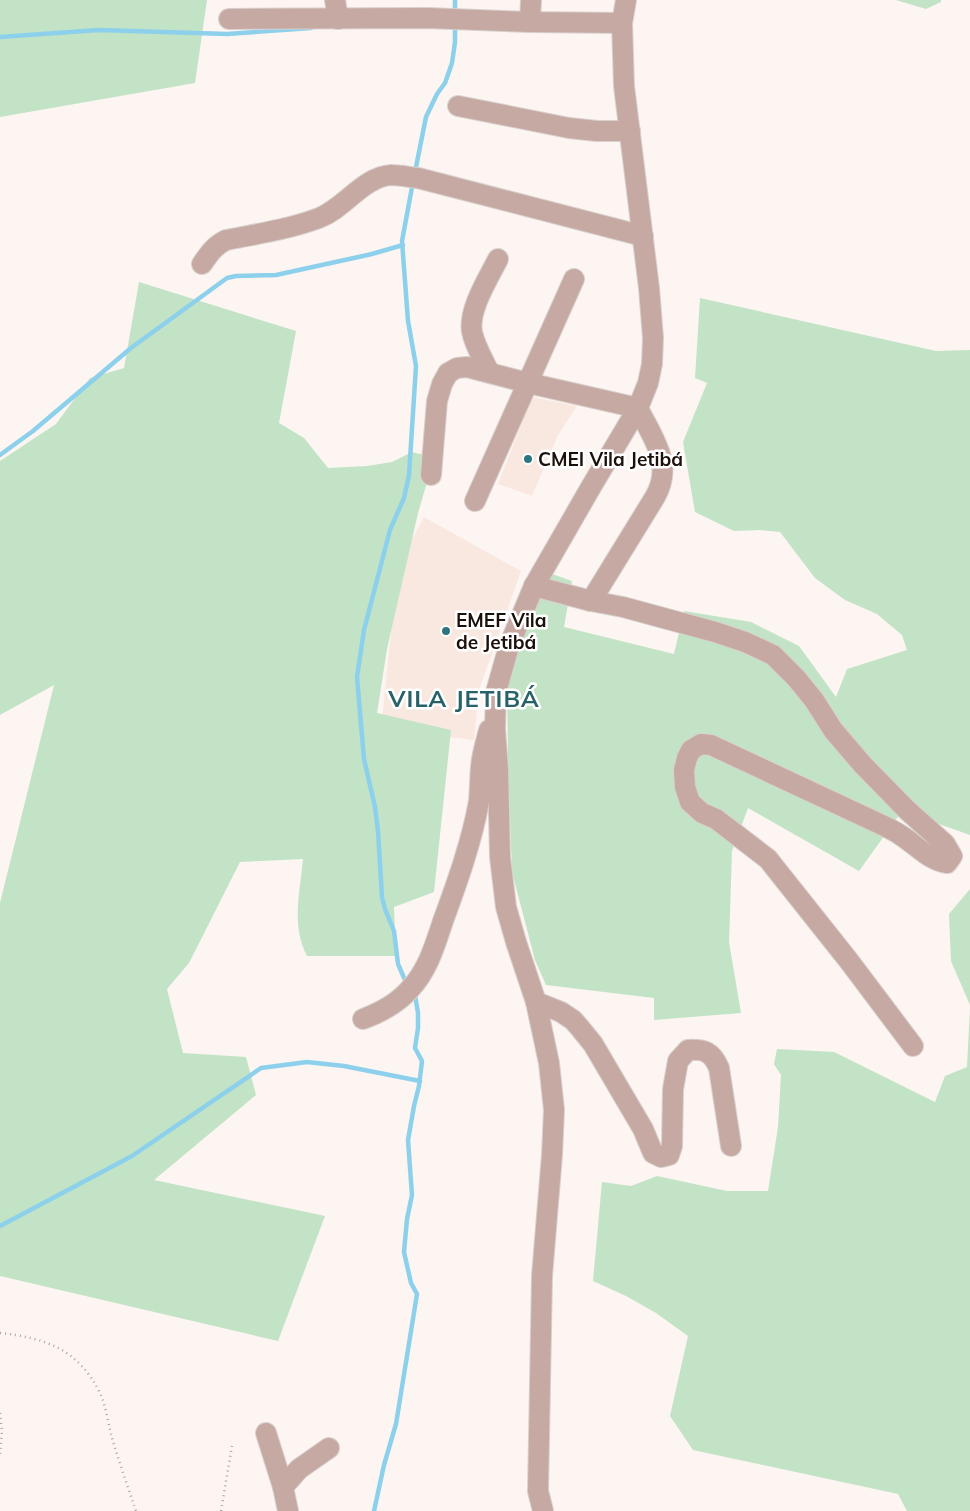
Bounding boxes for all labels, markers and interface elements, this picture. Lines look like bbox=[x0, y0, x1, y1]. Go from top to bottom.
place label: CMEI Vila Jetibá bbox=[538, 447, 683, 471]
marker: CMEI Vila Jetibá bbox=[522, 453, 534, 465]
place label: EMEF Vila de Jetibá bbox=[456, 608, 547, 654]
marker: EMEF Vila de Jetibá bbox=[440, 625, 452, 637]
district label: VILA JETIBÁ bbox=[387, 683, 540, 713]

